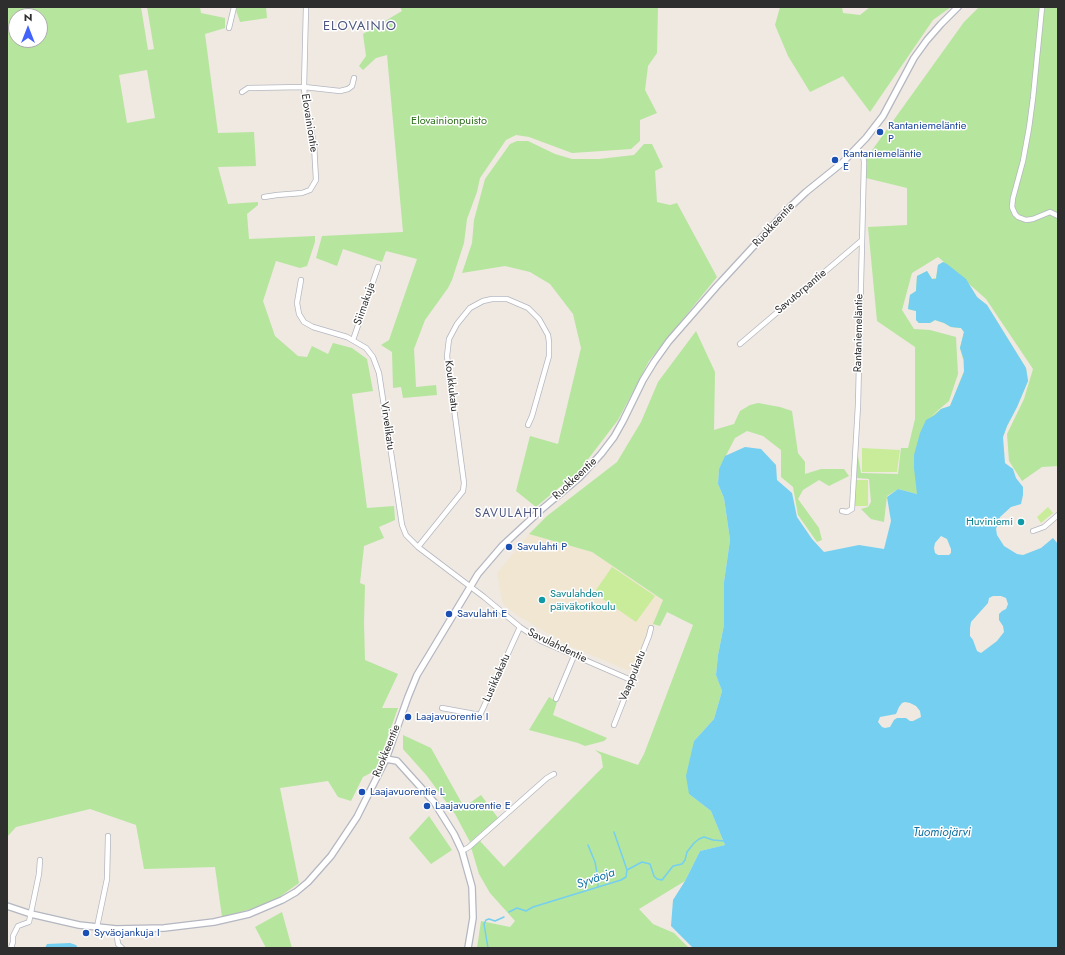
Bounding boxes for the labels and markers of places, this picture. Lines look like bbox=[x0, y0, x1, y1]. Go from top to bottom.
place label: Rantaniemeläntie P bbox=[888, 119, 967, 145]
marker: Rantaniemeläntie P bbox=[875, 127, 885, 137]
place label: Rantaniemeläntie E bbox=[843, 147, 922, 173]
marker: Rantaniemeläntie E bbox=[830, 155, 840, 165]
place label: Huviniemi bbox=[966, 515, 1013, 529]
marker: Huviniemi bbox=[1016, 517, 1026, 527]
place label: Savulahti P bbox=[517, 540, 567, 554]
marker: Savulahti P bbox=[504, 542, 514, 552]
place label: Savulahden päiväkotikoulu bbox=[550, 587, 616, 613]
marker: Savulahden päiväkotikoulu bbox=[537, 595, 547, 605]
place label: Savulahti E bbox=[457, 607, 507, 621]
marker: Savulahti E bbox=[444, 609, 454, 619]
place label: Laajavuorentie I bbox=[416, 710, 488, 724]
marker: Laajavuorentie I bbox=[403, 712, 413, 722]
place label: Laajavuorentie L bbox=[370, 785, 445, 799]
marker: Laajavuorentie L bbox=[357, 787, 367, 797]
place label: Laajavuorentie E bbox=[435, 799, 511, 813]
marker: Laajavuorentie E bbox=[422, 801, 432, 811]
place label: Syväojankuja I bbox=[94, 926, 160, 940]
marker: Syväojankuja I bbox=[81, 928, 91, 938]

